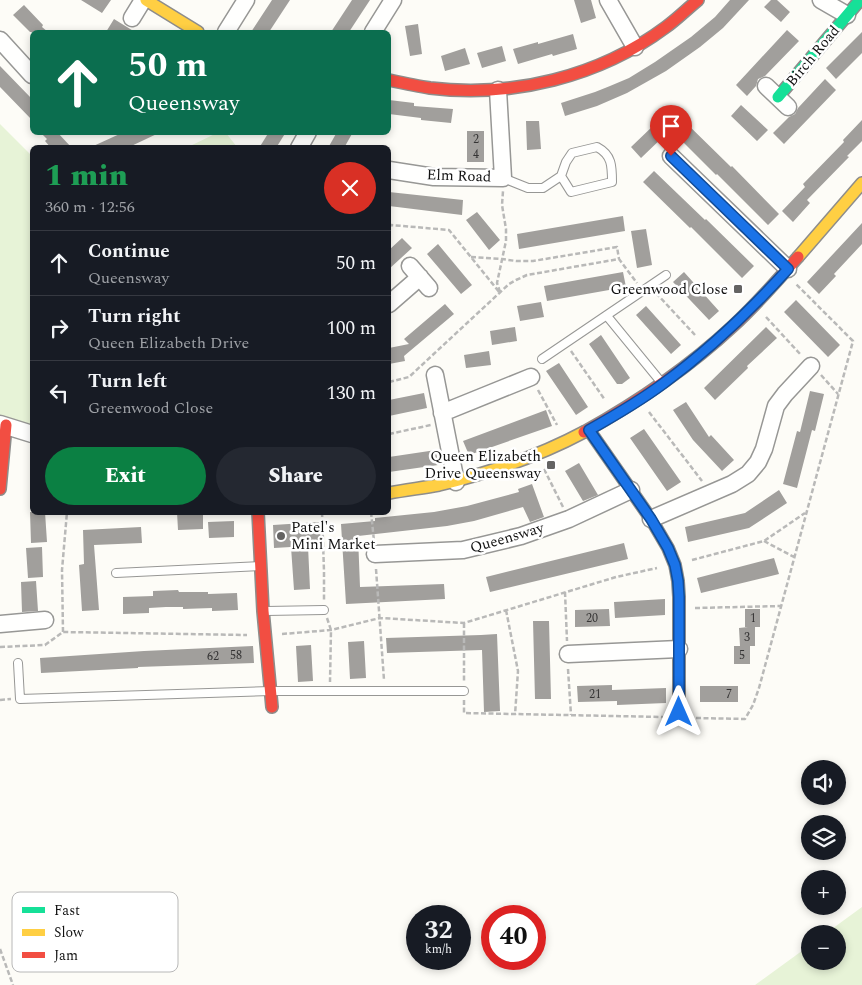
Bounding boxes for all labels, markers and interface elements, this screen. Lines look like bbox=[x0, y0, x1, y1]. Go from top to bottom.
street label: Birch Road bbox=[780, 20, 846, 92]
text: 50 m bbox=[128, 39, 208, 92]
icon: ahead bbox=[45, 50, 110, 115]
text: Queensway bbox=[128, 87, 239, 120]
pin bbox=[650, 105, 692, 156]
icon: arrive bbox=[657, 112, 685, 140]
house number: 2 bbox=[473, 130, 479, 149]
house number: 4 bbox=[473, 145, 479, 164]
text: 1 min bbox=[45, 153, 128, 199]
button: close bbox=[324, 162, 376, 214]
street label: Elm Road bbox=[426, 163, 492, 189]
text: 360 m · 12:56 bbox=[45, 195, 135, 219]
text: Continue bbox=[88, 237, 170, 266]
icon: ahead bbox=[45, 249, 73, 277]
text: 50 m bbox=[336, 249, 376, 278]
text: Queensway bbox=[88, 266, 169, 290]
place label: Greenwood Close bbox=[611, 278, 728, 301]
marker: Greenwood Close bbox=[732, 283, 744, 295]
text: Turn right bbox=[88, 302, 181, 331]
icon: right bbox=[45, 314, 73, 342]
text: 100 m bbox=[326, 314, 376, 343]
text: Queen Elizabeth Drive bbox=[88, 331, 249, 355]
text: Turn left bbox=[88, 367, 167, 396]
icon: left bbox=[45, 379, 73, 407]
text: 130 m bbox=[326, 379, 376, 408]
text: Greenwood Close bbox=[88, 396, 213, 420]
place label: Queen Elizabeth Drive Queensway bbox=[425, 445, 542, 485]
button: Exit bbox=[45, 447, 206, 505]
button: Share bbox=[216, 447, 376, 505]
marker: Queen Elizabeth Drive Queensway bbox=[545, 459, 557, 471]
place label: Patel's Mini Market bbox=[291, 516, 376, 556]
street label: Queensway bbox=[467, 516, 547, 560]
marker: Patel's Mini Market bbox=[275, 530, 287, 542]
house number: 20 bbox=[586, 609, 598, 628]
house number: 1 bbox=[750, 609, 756, 628]
house number: 3 bbox=[744, 628, 750, 647]
house number: 58 bbox=[230, 646, 242, 665]
house number: 5 bbox=[739, 646, 745, 665]
house number: 62 bbox=[207, 647, 219, 666]
house number: 21 bbox=[589, 685, 601, 704]
position arrow bbox=[652, 685, 704, 737]
house number: 7 bbox=[726, 685, 732, 704]
map controls bbox=[801, 760, 846, 970]
button: sound bbox=[801, 760, 846, 805]
button: layers bbox=[801, 815, 846, 860]
button: + bbox=[801, 870, 846, 915]
legend bbox=[12, 892, 178, 972]
text: Fast bbox=[54, 900, 80, 921]
speed limit sign: 40 bbox=[481, 905, 546, 970]
text: 32 bbox=[424, 912, 453, 950]
text: Slow bbox=[54, 922, 84, 943]
button: − bbox=[801, 925, 846, 970]
text: km/h bbox=[425, 940, 452, 959]
text: Jam bbox=[54, 945, 78, 966]

